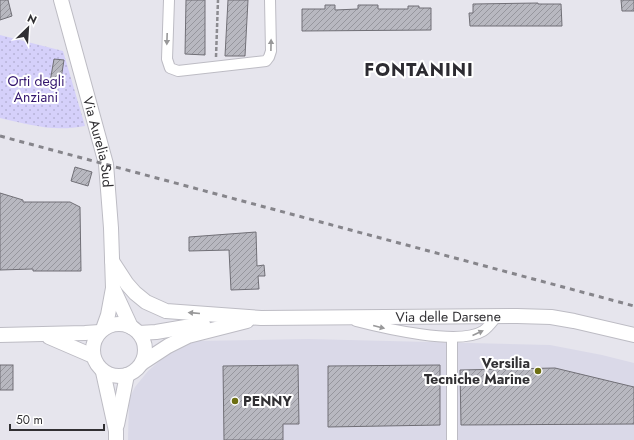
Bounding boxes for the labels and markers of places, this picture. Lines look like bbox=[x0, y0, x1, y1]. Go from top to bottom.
place label: Versilia Tecniche Marine bbox=[424, 353, 530, 389]
marker: Versilia Tecniche Marine bbox=[533, 366, 543, 376]
place label: PENNY bbox=[243, 391, 292, 411]
marker: PENNY bbox=[230, 396, 240, 406]

